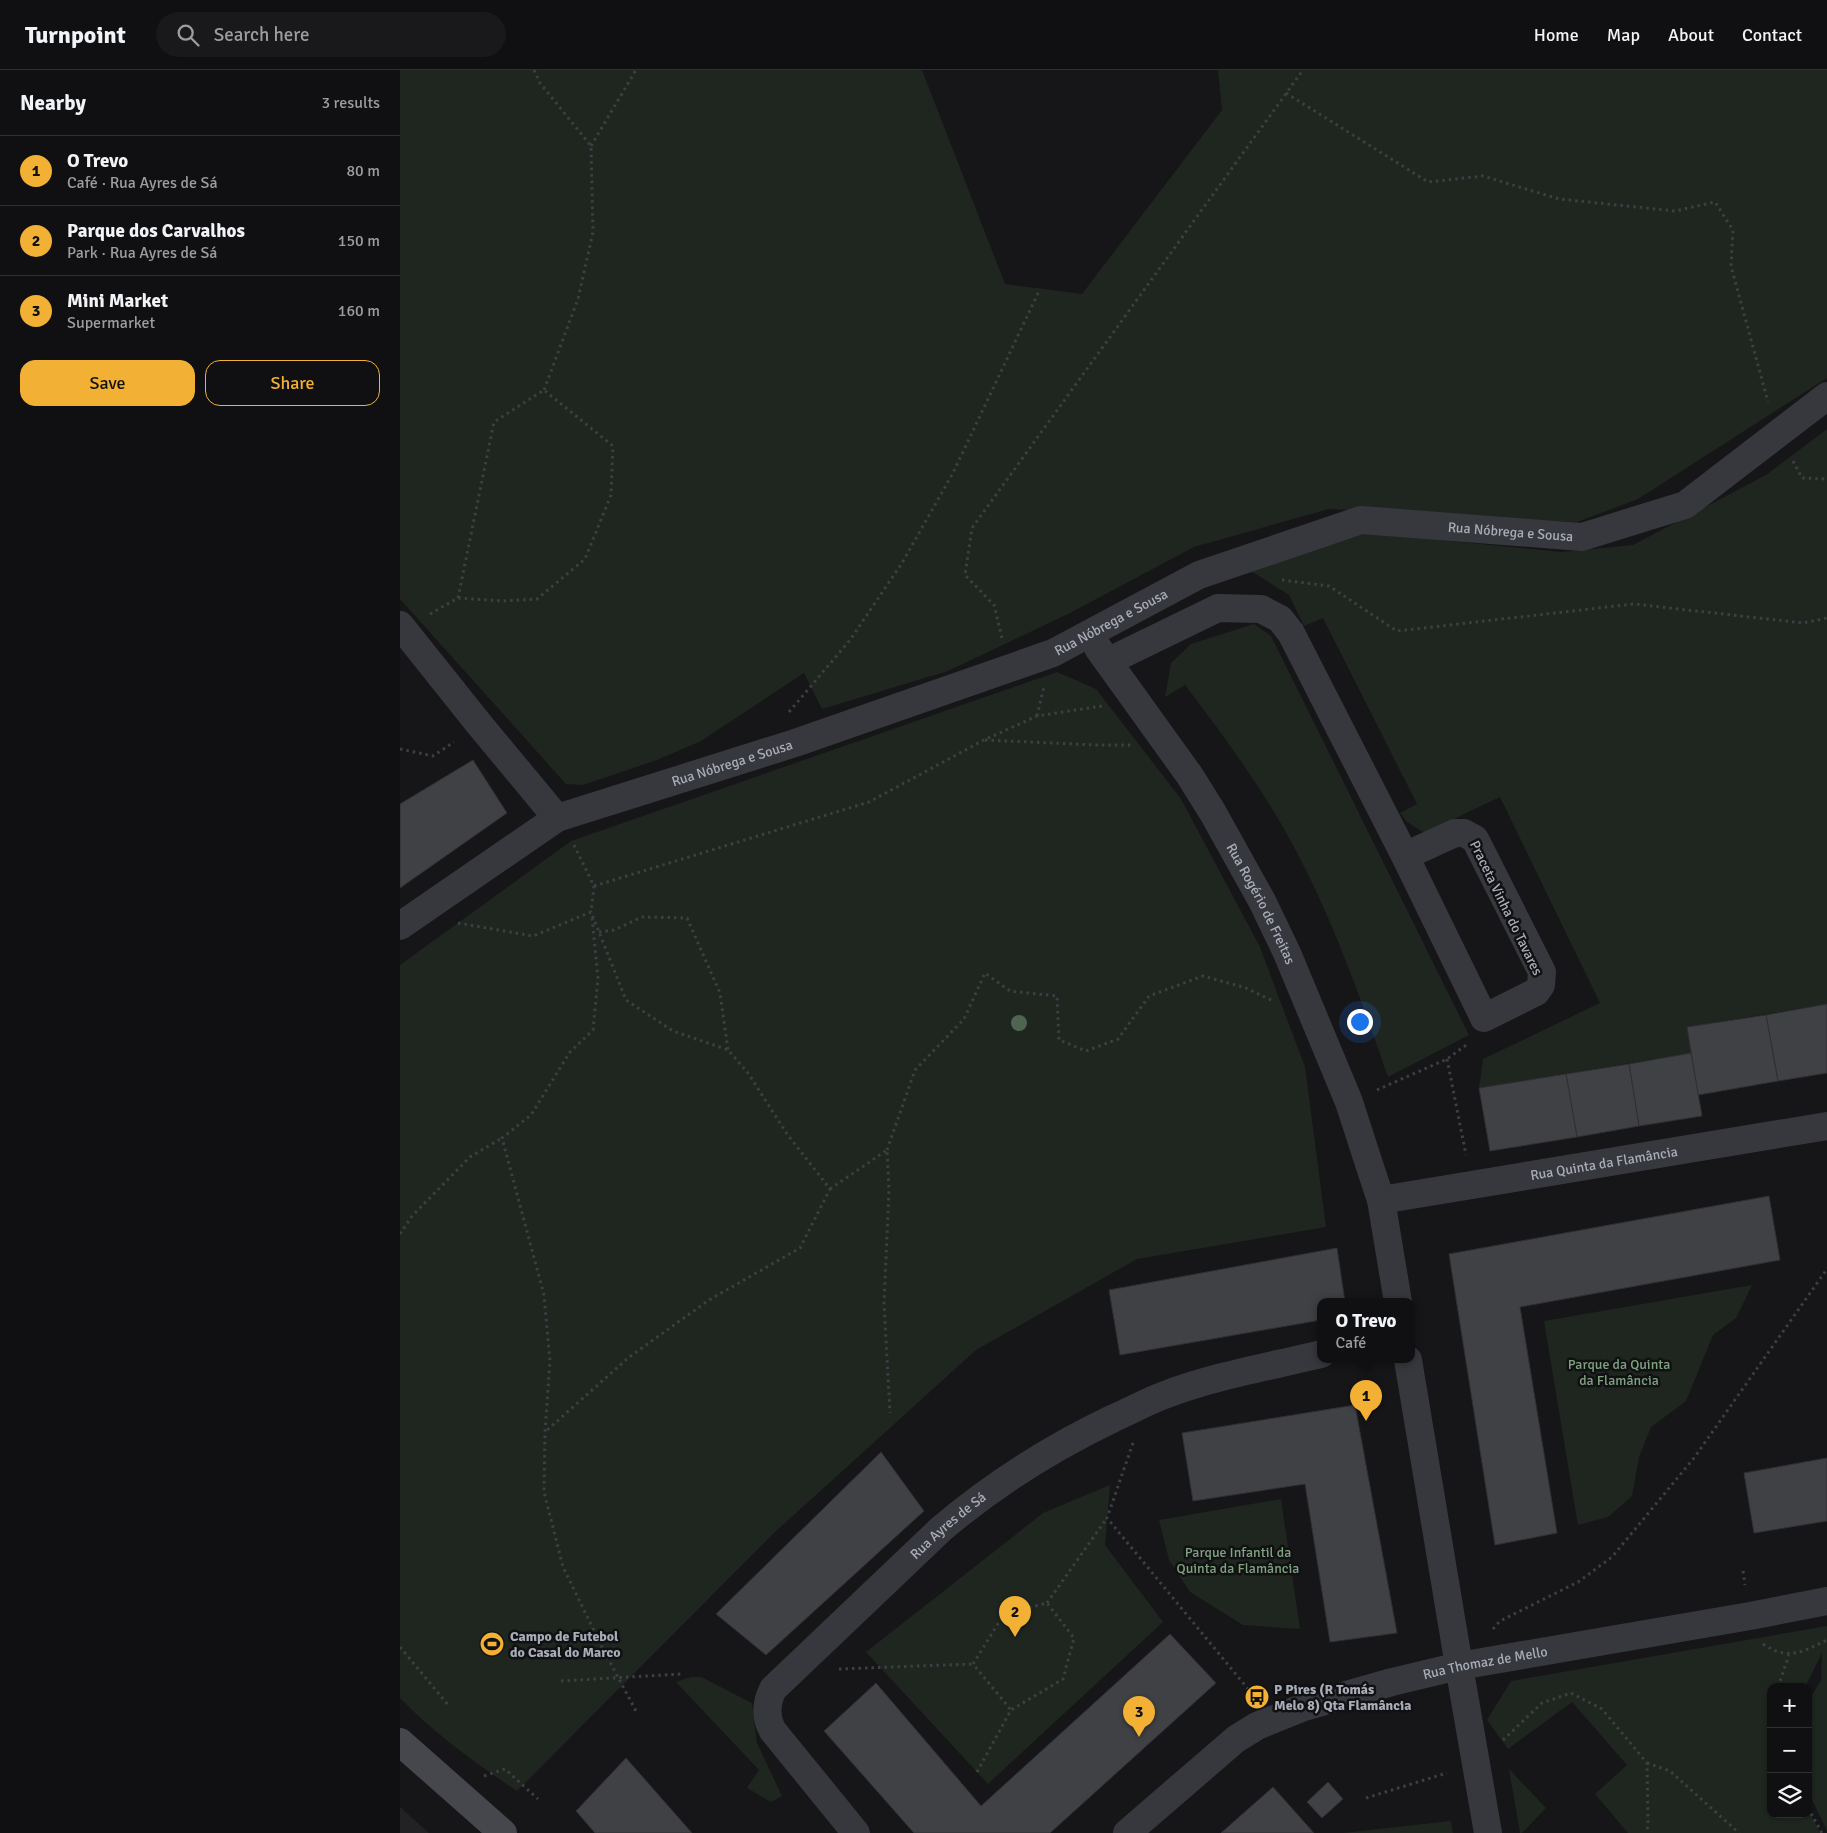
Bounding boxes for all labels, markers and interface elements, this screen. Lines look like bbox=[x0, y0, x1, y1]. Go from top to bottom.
search box bbox=[156, 12, 506, 57]
text: Turnpoint bbox=[25, 20, 126, 50]
icon: search bbox=[174, 21, 202, 49]
text: Search here bbox=[214, 23, 309, 47]
text: Home bbox=[1534, 24, 1579, 46]
text: Map bbox=[1607, 24, 1640, 46]
text: About bbox=[1668, 24, 1714, 46]
text: Contact bbox=[1742, 24, 1802, 46]
text: Nearby bbox=[20, 90, 86, 116]
text: 3 results bbox=[321, 93, 380, 113]
text: O Trevo bbox=[67, 149, 128, 173]
text: 1 bbox=[32, 161, 40, 181]
text: 80 m bbox=[346, 161, 380, 181]
text: Café · Rua Ayres de Sá bbox=[67, 173, 218, 193]
text: Parque dos Carvalhos bbox=[67, 219, 245, 243]
text: 2 bbox=[32, 231, 40, 251]
text: 150 m bbox=[338, 231, 380, 251]
text: Park · Rua Ayres de Sá bbox=[67, 243, 217, 263]
text: Mini Market bbox=[67, 289, 168, 313]
text: 3 bbox=[32, 301, 40, 321]
text: 160 m bbox=[338, 301, 380, 321]
text: Supermarket bbox=[67, 313, 155, 333]
button: Save bbox=[20, 360, 195, 406]
button: Share bbox=[205, 360, 380, 406]
street label: Rua Nóbrega e Sousa bbox=[1447, 518, 1574, 545]
street label: Rua Nóbrega e Sousa bbox=[1051, 585, 1170, 659]
street label: Rua Nóbrega e Sousa bbox=[669, 736, 794, 790]
street label: Praceta Vinha do Tavares bbox=[1466, 838, 1546, 978]
street label: Rua Rogério de Freitas bbox=[1223, 840, 1299, 967]
your location bbox=[1347, 1009, 1373, 1035]
street label: Rua Quinta da Flamância bbox=[1529, 1142, 1679, 1184]
popup bbox=[1317, 1298, 1415, 1363]
text: O Trevo bbox=[1335, 1309, 1397, 1333]
text: Café bbox=[1335, 1333, 1366, 1353]
park label: Parque da Quinta da Flamância bbox=[1568, 1356, 1670, 1389]
pin: 1 bbox=[1350, 1380, 1382, 1421]
street label: Rua Ayres de Sá bbox=[906, 1488, 989, 1562]
park label: Parque Infantil da Quinta da Flamância bbox=[1177, 1544, 1299, 1577]
pin: 2 bbox=[999, 1596, 1031, 1637]
place label: Campo de Futebol do Casal do Marco bbox=[510, 1628, 620, 1661]
sports icon: Campo de Futebol do Casal do Marco bbox=[479, 1631, 505, 1657]
street label: Rua Thomaz de Mello bbox=[1421, 1642, 1549, 1683]
place label: P Pires (R Tomás Melo 8) Qta Flamância bbox=[1274, 1681, 1411, 1714]
map controls bbox=[1767, 1683, 1812, 1818]
button: + bbox=[1767, 1683, 1812, 1728]
bus stop icon: P Pires (R Tomás Melo 8) Qta Flamância bbox=[1244, 1684, 1270, 1710]
pin: 3 bbox=[1123, 1696, 1155, 1737]
button: − bbox=[1767, 1728, 1812, 1773]
button: layers bbox=[1767, 1773, 1812, 1818]

